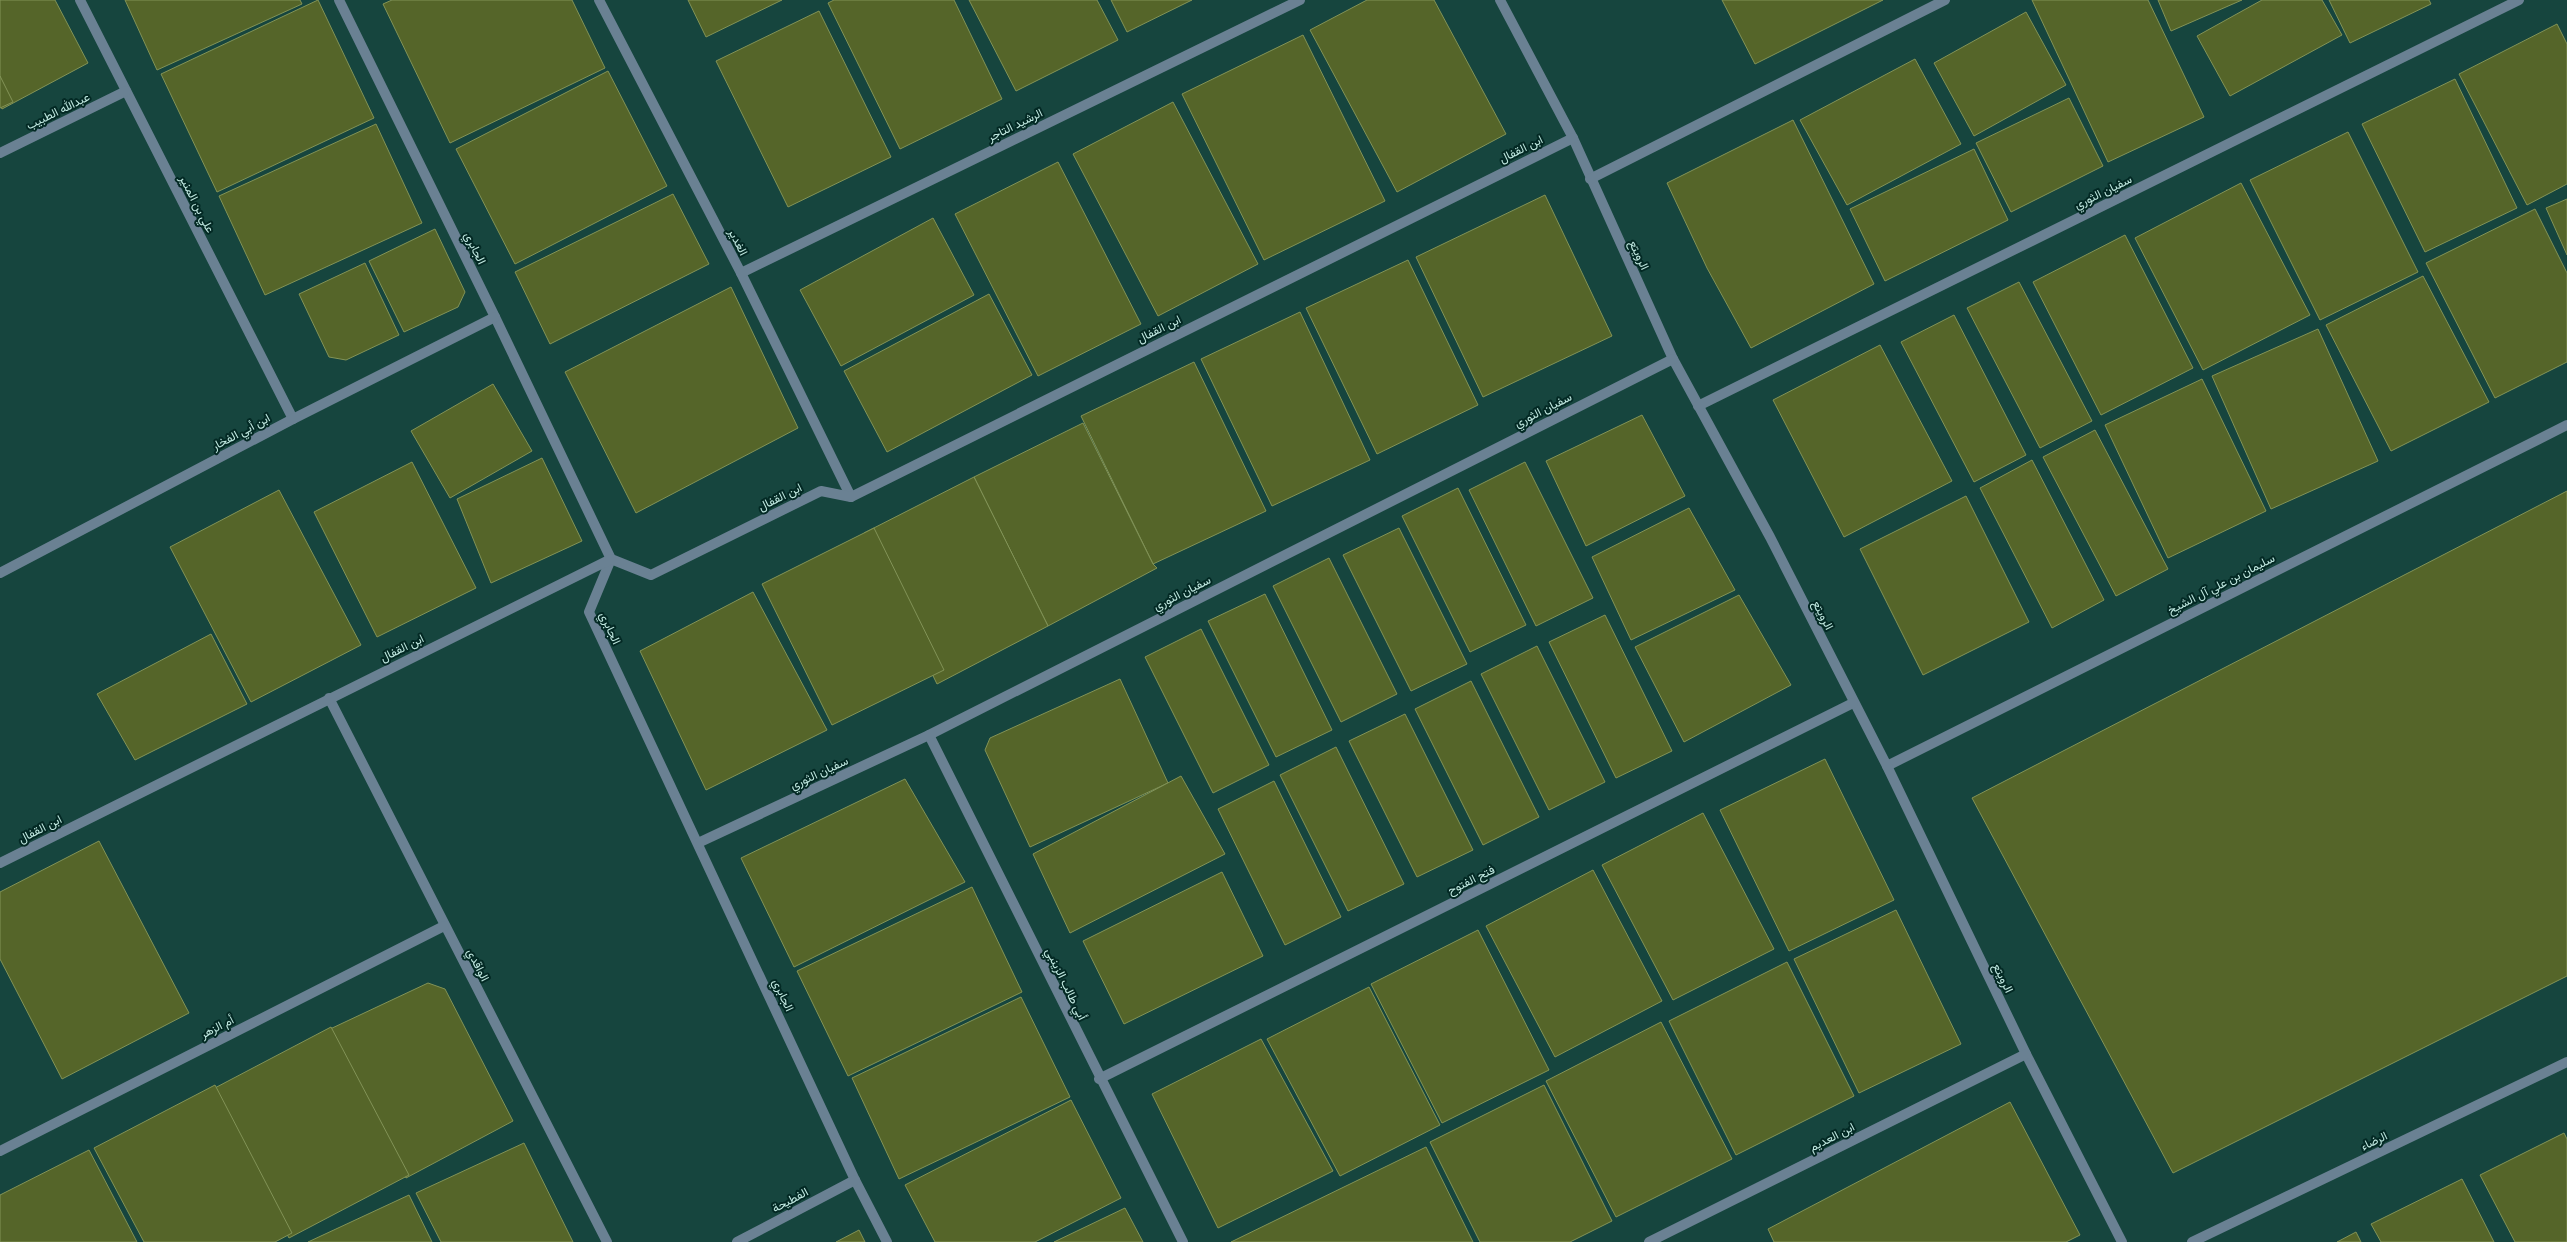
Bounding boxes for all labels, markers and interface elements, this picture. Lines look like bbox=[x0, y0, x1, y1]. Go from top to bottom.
street label: عبدالله الطبيب bbox=[24, 90, 92, 132]
street label: الرشيد التاجر bbox=[984, 106, 1045, 146]
street label: ابن القفال bbox=[1497, 132, 1546, 166]
street label: علي بن المنير bbox=[173, 172, 217, 236]
street label: سفيان الثوري bbox=[2072, 172, 2135, 215]
street label: الغدير bbox=[724, 225, 751, 258]
street label: الجابري bbox=[459, 230, 489, 268]
street label: الرويتع bbox=[1624, 238, 1652, 273]
street label: ابن القفال bbox=[1135, 312, 1184, 346]
street label: سفيان الثوري bbox=[1512, 390, 1575, 433]
street label: ابن أبي الفخار bbox=[209, 411, 274, 456]
street label: ابن القفال bbox=[756, 480, 805, 514]
street label: سليمان بن علي آل الشيخ bbox=[2165, 551, 2278, 620]
street label: سفيان الثوري bbox=[1151, 573, 1214, 616]
street label: الرويتع bbox=[1808, 598, 1836, 633]
street label: الجابري bbox=[594, 610, 624, 648]
street label: ابن القفال bbox=[378, 631, 427, 665]
street label: سفيان الثوري bbox=[788, 753, 852, 795]
street label: ابن القفال bbox=[16, 812, 65, 847]
street label: فتح الفتوح bbox=[1445, 863, 1498, 899]
street label: الواقدي bbox=[461, 946, 492, 985]
street label: أبي طالب الزينبي bbox=[1040, 946, 1090, 1024]
street label: الرويتع bbox=[1988, 961, 2016, 996]
street label: الجابري bbox=[767, 977, 797, 1015]
street label: أم الزهر bbox=[197, 1013, 237, 1043]
street label: ابن العديم bbox=[1807, 1120, 1857, 1155]
street label: الرضاء bbox=[2358, 1129, 2390, 1154]
street label: الفطيحة bbox=[769, 1185, 811, 1215]

